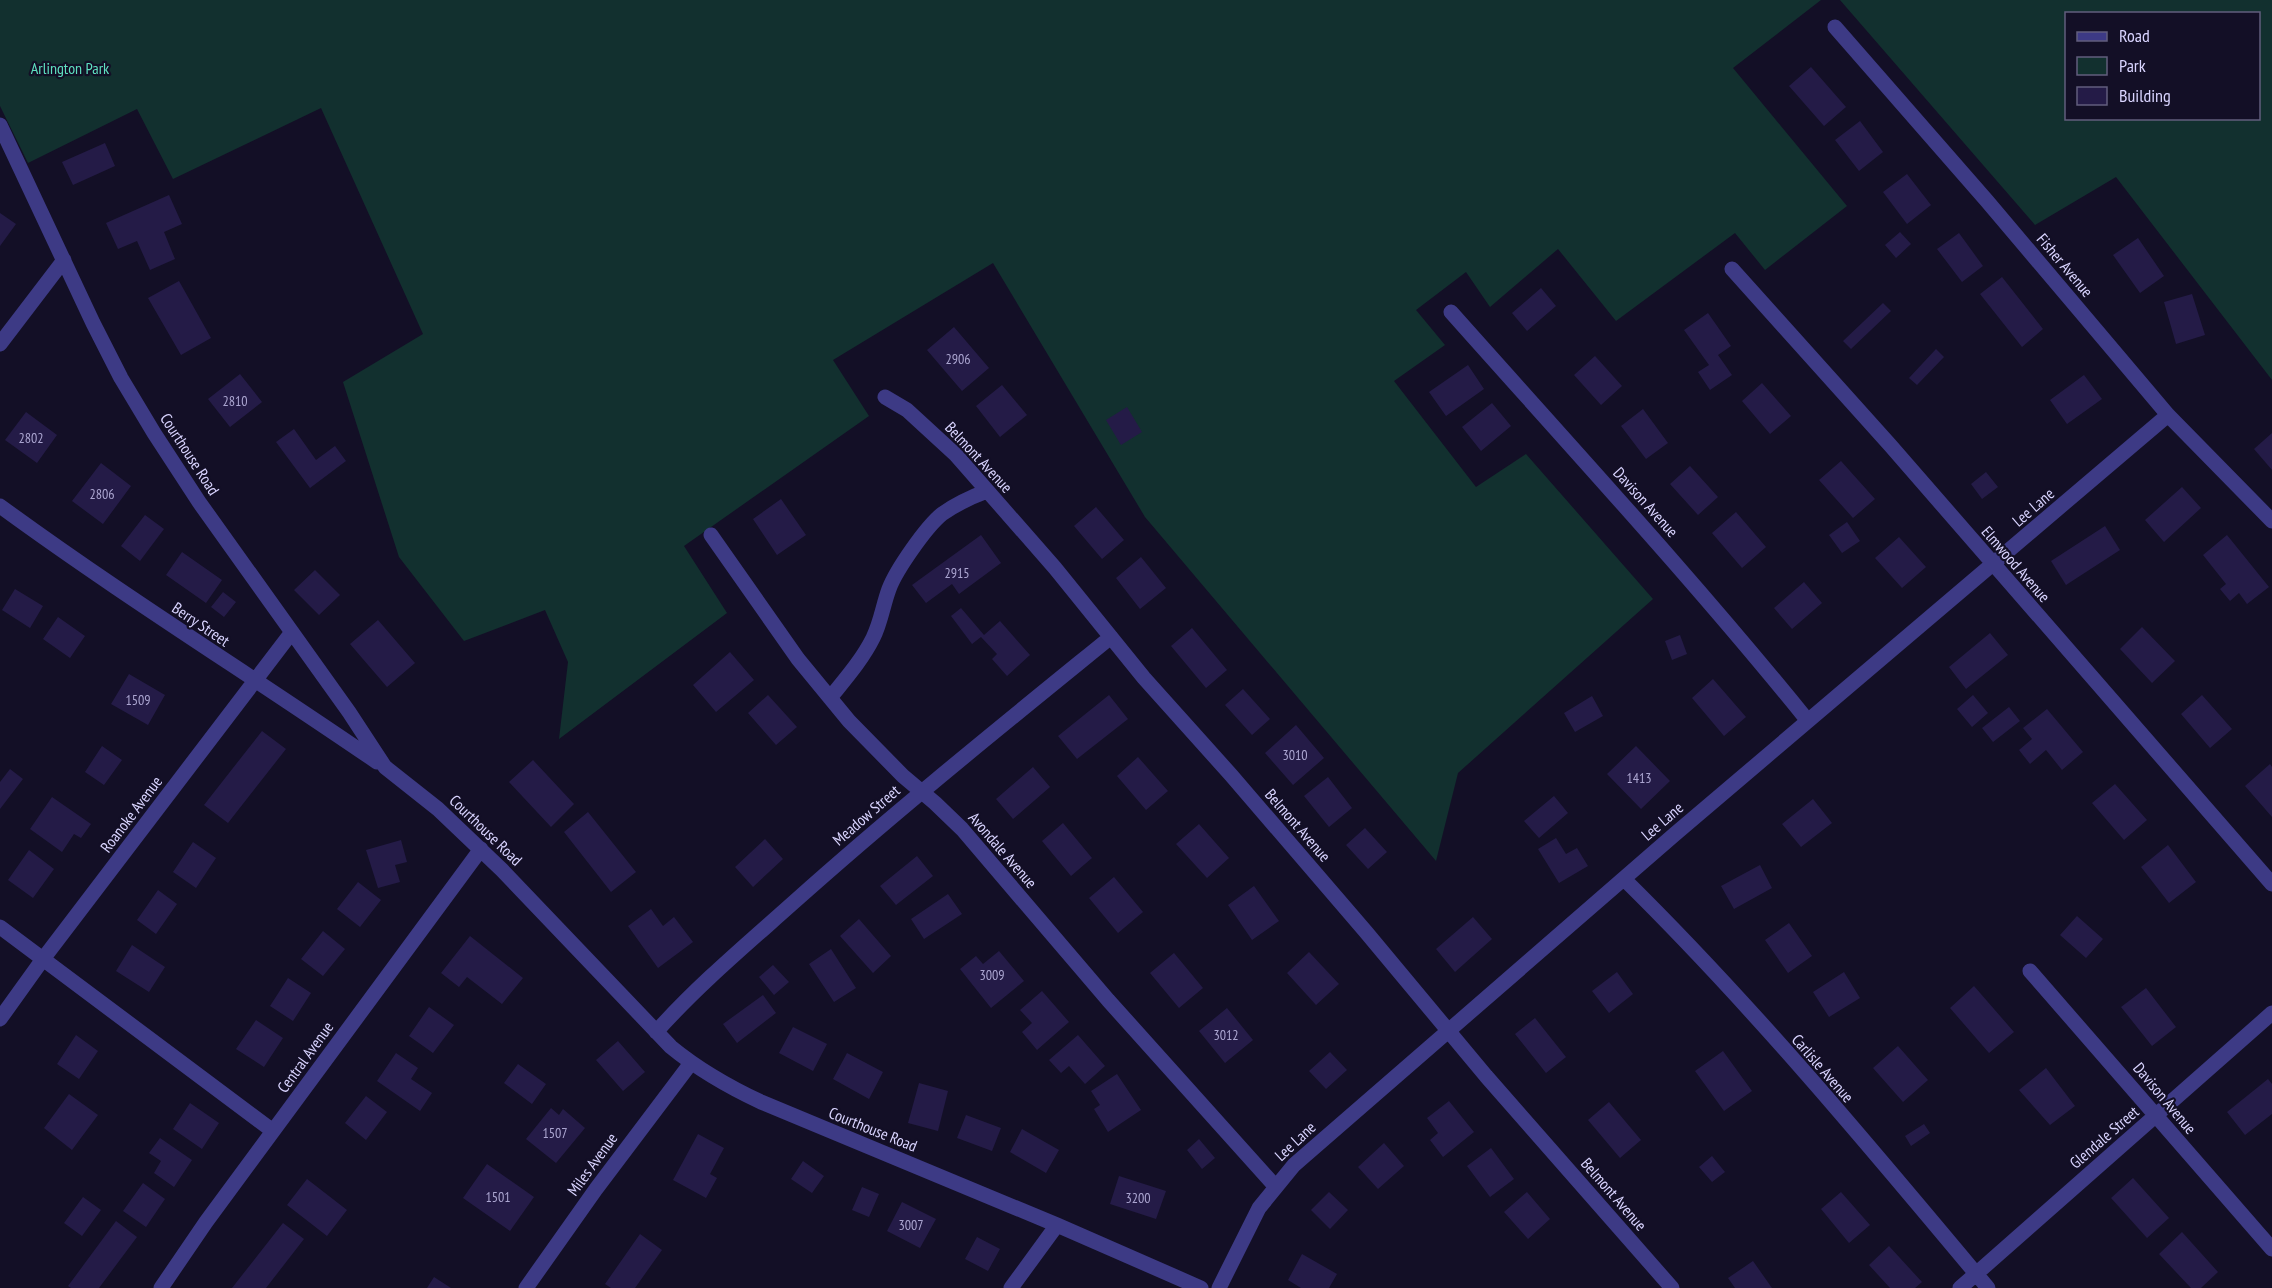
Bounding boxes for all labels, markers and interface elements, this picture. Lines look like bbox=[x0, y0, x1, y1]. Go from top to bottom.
legend bbox=[2065, 12, 2260, 120]
text: Road bbox=[2119, 24, 2150, 47]
text: Park bbox=[2119, 54, 2146, 77]
park label: Arlington Park bbox=[31, 58, 110, 78]
text: Building bbox=[2119, 84, 2171, 107]
street label: Fisher Avenue bbox=[2033, 229, 2097, 301]
house number: 2906 bbox=[945, 350, 971, 368]
house number: 2810 bbox=[222, 392, 248, 410]
street label: Courthouse Road bbox=[156, 409, 224, 499]
street label: Belmont Avenue bbox=[941, 417, 1017, 497]
house number: 2802 bbox=[18, 429, 44, 447]
street label: Davison Avenue bbox=[1609, 463, 1683, 541]
street label: Lee Lane bbox=[2008, 483, 2058, 531]
house number: 2806 bbox=[89, 485, 115, 503]
street label: Elmwood Avenue bbox=[1977, 522, 2055, 606]
house number: 2915 bbox=[944, 564, 970, 582]
street label: Berry Street bbox=[168, 598, 234, 651]
house number: 1509 bbox=[125, 691, 151, 709]
house number: 3010 bbox=[1282, 746, 1308, 764]
house number: 1413 bbox=[1626, 769, 1652, 787]
street label: Roanoke Avenue bbox=[96, 772, 166, 856]
street label: Meadow Street bbox=[828, 780, 904, 850]
street label: Belmont Avenue bbox=[1261, 784, 1335, 866]
street label: Courthouse Road bbox=[445, 790, 527, 870]
street label: Lee Lane bbox=[1637, 797, 1687, 845]
street label: Avondale Avenue bbox=[965, 808, 1041, 892]
house number: 3009 bbox=[979, 966, 1005, 984]
street label: Central Avenue bbox=[273, 1018, 337, 1096]
house number: 3012 bbox=[1213, 1026, 1239, 1044]
street label: Carlisle Avenue bbox=[1788, 1030, 1858, 1106]
street label: Davison Avenue bbox=[2129, 1058, 2201, 1138]
street label: Glendale Street bbox=[2065, 1101, 2143, 1173]
street label: Courthouse Road bbox=[826, 1102, 920, 1156]
street label: Lee Lane bbox=[1270, 1117, 1320, 1165]
house number: 1507 bbox=[542, 1124, 568, 1142]
street label: Miles Avenue bbox=[563, 1129, 621, 1199]
street label: Belmont Avenue bbox=[1577, 1153, 1651, 1235]
house number: 1501 bbox=[485, 1188, 511, 1206]
house number: 3200 bbox=[1125, 1189, 1151, 1207]
house number: 3007 bbox=[898, 1216, 924, 1234]

